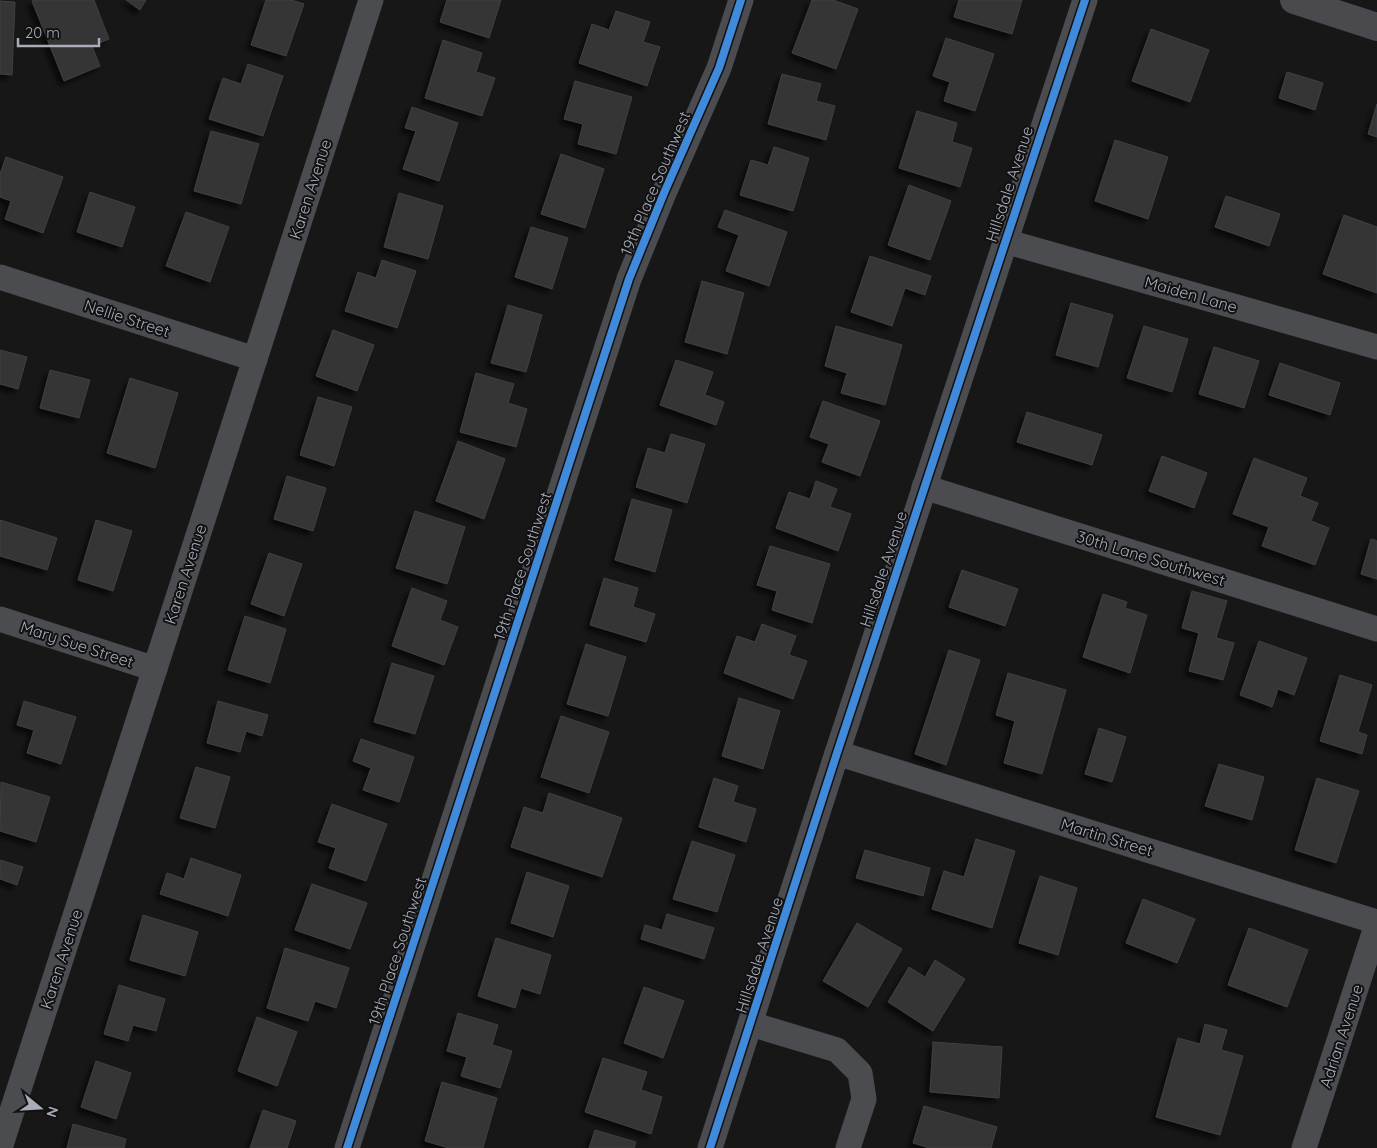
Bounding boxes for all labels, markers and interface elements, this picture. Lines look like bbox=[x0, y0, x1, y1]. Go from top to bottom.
scale bar bbox=[18, 15, 99, 47]
text: 20 m bbox=[25, 23, 60, 42]
street label: 19th Place Southwest bbox=[616, 108, 694, 258]
street label: Hillsdale Avenue bbox=[981, 123, 1037, 245]
street label: Karen Avenue bbox=[284, 137, 336, 241]
street label: Maiden Lane bbox=[1142, 271, 1240, 317]
street label: Nellie Street bbox=[82, 295, 172, 341]
street label: 19th Place Southwest bbox=[489, 489, 555, 643]
street label: Hillsdale Avenue bbox=[855, 508, 911, 630]
street label: Karen Avenue bbox=[159, 522, 211, 626]
street label: 30th Lane Southwest bbox=[1074, 526, 1228, 590]
street label: Mary Sue Street bbox=[18, 616, 136, 672]
street label: Martin Street bbox=[1059, 814, 1155, 860]
street label: 19th Place Southwest bbox=[364, 874, 430, 1028]
street label: Hillsdale Avenue bbox=[731, 894, 787, 1016]
street label: Karen Avenue bbox=[35, 907, 87, 1011]
street label: Adrian Avenue bbox=[1315, 982, 1367, 1090]
north arrow bbox=[15, 1083, 65, 1133]
text: N bbox=[42, 1104, 63, 1120]

